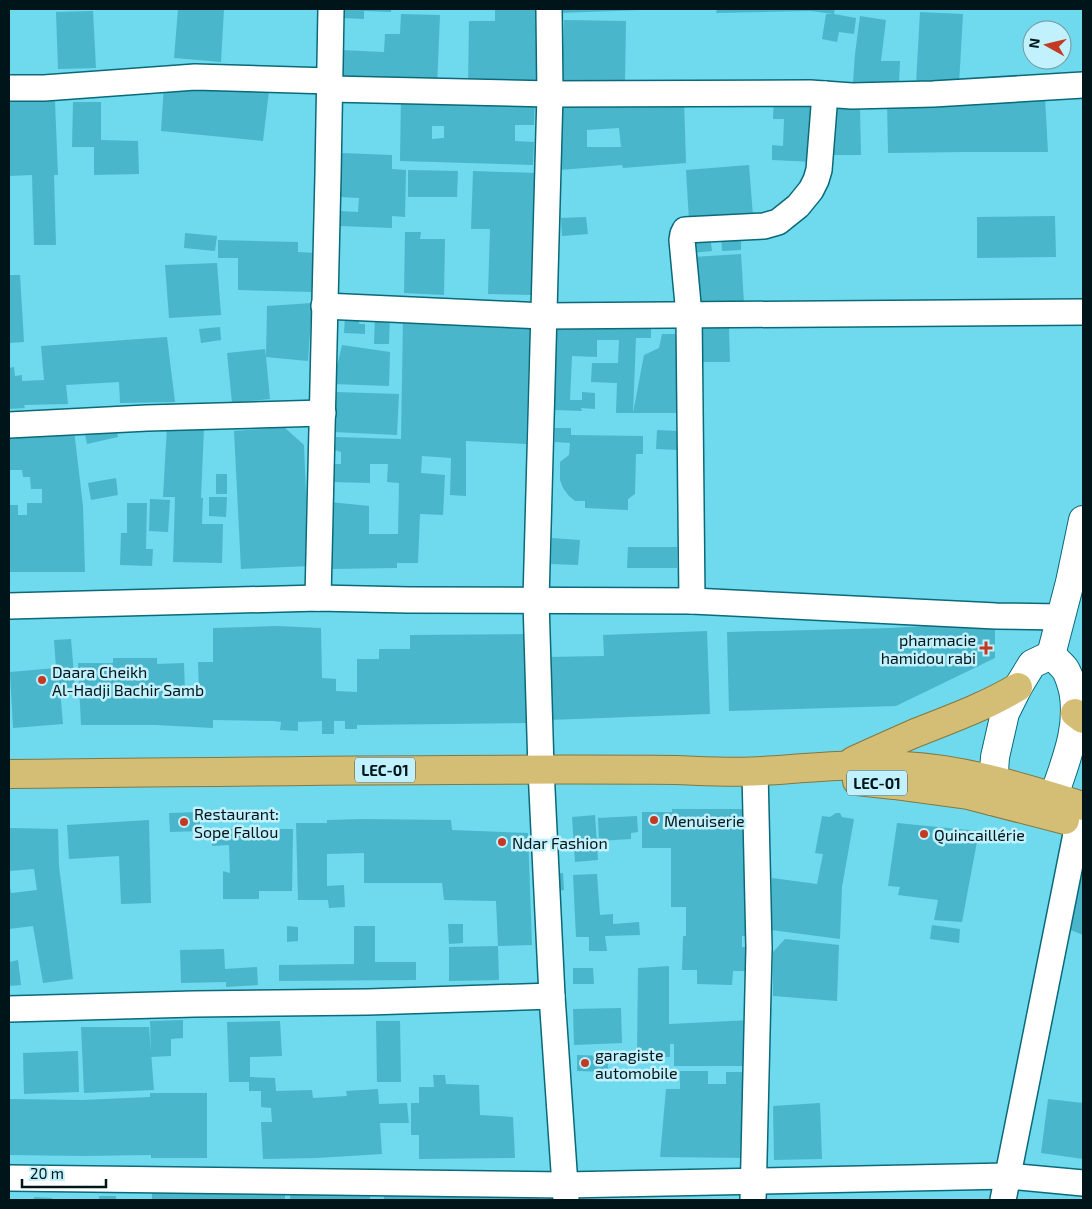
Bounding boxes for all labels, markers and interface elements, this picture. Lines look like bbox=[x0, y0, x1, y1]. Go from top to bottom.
north arrow bbox=[1022, 20, 1072, 70]
text: N bbox=[1025, 37, 1043, 49]
place label: pharmacie hamidou rabi bbox=[881, 630, 976, 667]
marker: pharmacie hamidou rabi bbox=[980, 642, 992, 654]
place label: Daara Cheikh Al-Hadji Bachir Samb bbox=[52, 662, 204, 700]
marker: Daara Cheikh Al-Hadji Bachir Samb bbox=[36, 674, 48, 686]
road number: LEC-01 bbox=[355, 758, 415, 782]
road number: LEC-01 bbox=[847, 770, 907, 796]
place label: Restaurant: Sope Fallou bbox=[194, 804, 279, 841]
place label: Menuiserie bbox=[664, 811, 745, 830]
marker: Menuiserie bbox=[648, 814, 660, 826]
marker: Restaurant: Sope Fallou bbox=[178, 816, 190, 828]
place label: Quincaillérie bbox=[934, 825, 1025, 845]
marker: Quincaillérie bbox=[918, 828, 930, 840]
place label: Ndar Fashion bbox=[512, 833, 608, 852]
marker: Ndar Fashion bbox=[496, 836, 508, 848]
place label: garagiste automobile bbox=[595, 1045, 678, 1082]
marker: garagiste automobile bbox=[579, 1057, 591, 1069]
scale bar bbox=[22, 1156, 106, 1188]
text: 20 m bbox=[30, 1164, 64, 1182]

